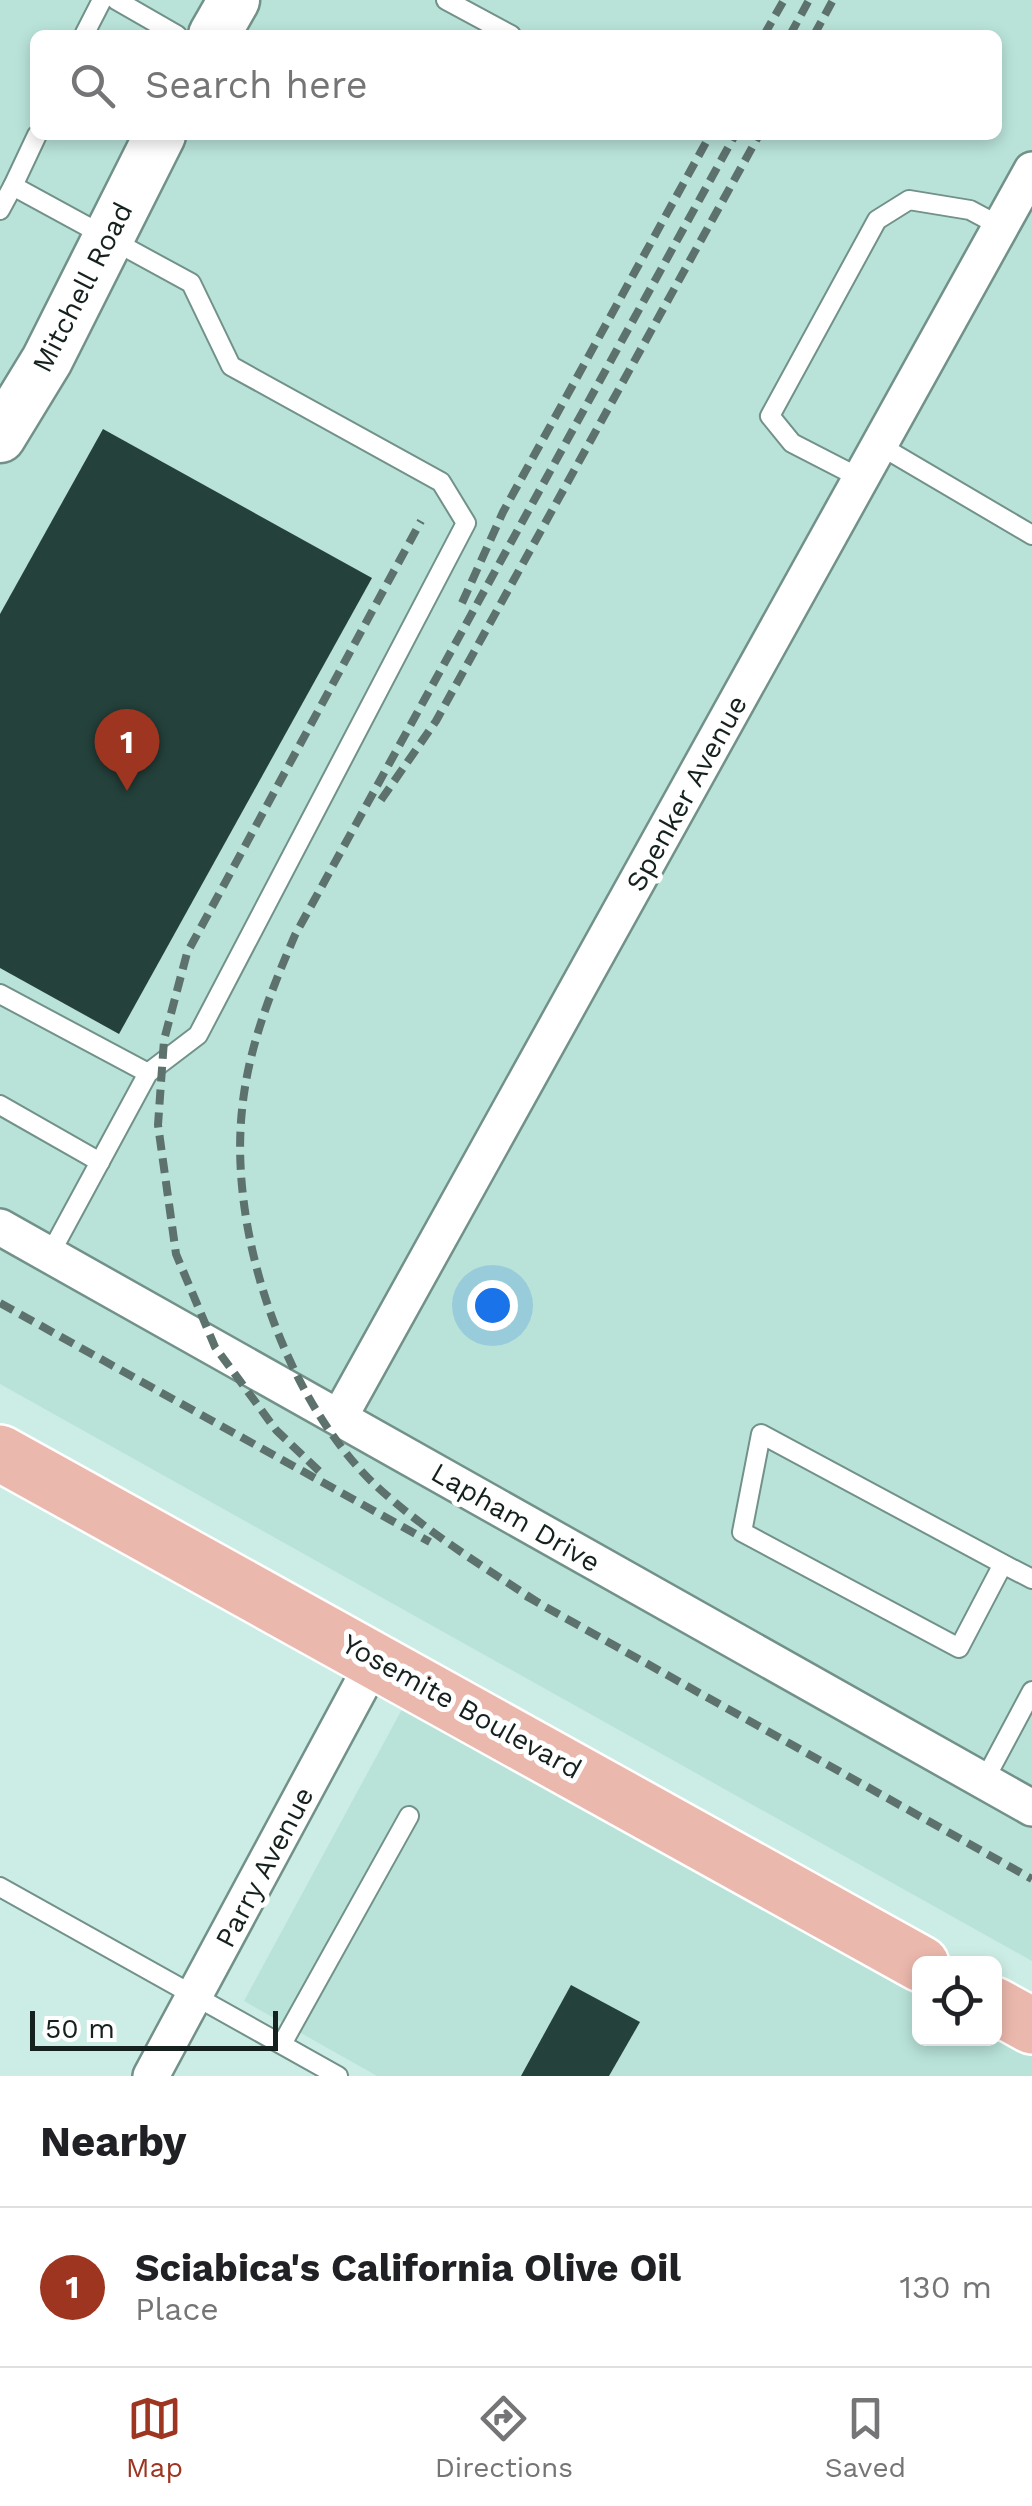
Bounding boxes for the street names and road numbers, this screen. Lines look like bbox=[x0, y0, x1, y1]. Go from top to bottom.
street label: Mitchell Road bbox=[25, 197, 139, 378]
street label: Spenker Avenue bbox=[619, 690, 754, 897]
street label: Lapham Drive bbox=[426, 1456, 606, 1579]
street label: Yosemite Boulevard bbox=[336, 1627, 587, 1786]
street label: Parry Avenue bbox=[208, 1781, 321, 1953]

